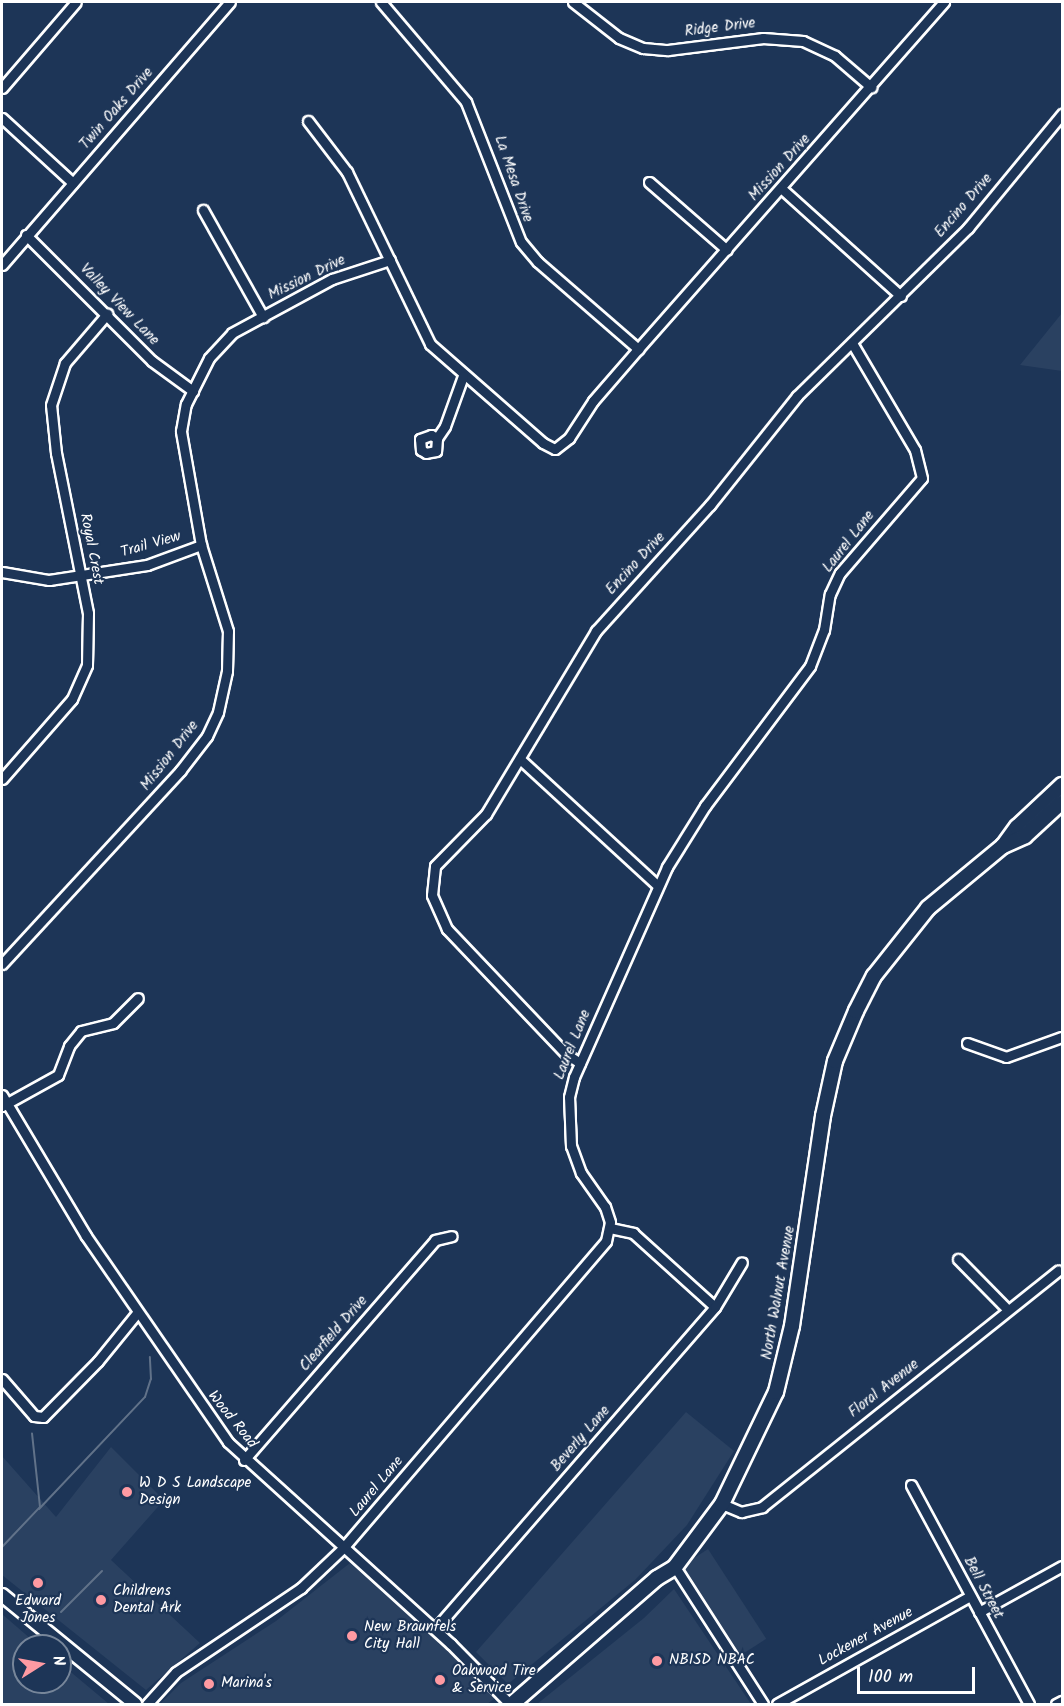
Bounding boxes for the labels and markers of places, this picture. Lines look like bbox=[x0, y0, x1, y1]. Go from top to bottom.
place label: W D S Landscape Design bbox=[139, 1474, 251, 1509]
marker: W D S Landscape Design bbox=[120, 1485, 134, 1499]
marker: Edward Jones bbox=[31, 1576, 45, 1590]
place label: Childrens Dental Ark bbox=[113, 1582, 181, 1617]
place label: Edward Jones bbox=[15, 1592, 61, 1627]
marker: Childrens Dental Ark bbox=[94, 1593, 108, 1607]
place label: New Braunfels City Hall bbox=[364, 1618, 456, 1653]
marker: New Braunfels City Hall bbox=[345, 1629, 359, 1643]
place label: NBISD NBAC bbox=[669, 1652, 755, 1670]
marker: NBISD NBAC bbox=[650, 1654, 664, 1668]
place label: Oakwood Tire & Service bbox=[452, 1662, 536, 1697]
marker: Oakwood Tire & Service bbox=[433, 1673, 447, 1687]
place label: Marina's bbox=[221, 1675, 272, 1693]
marker: Marina's bbox=[202, 1677, 216, 1691]

